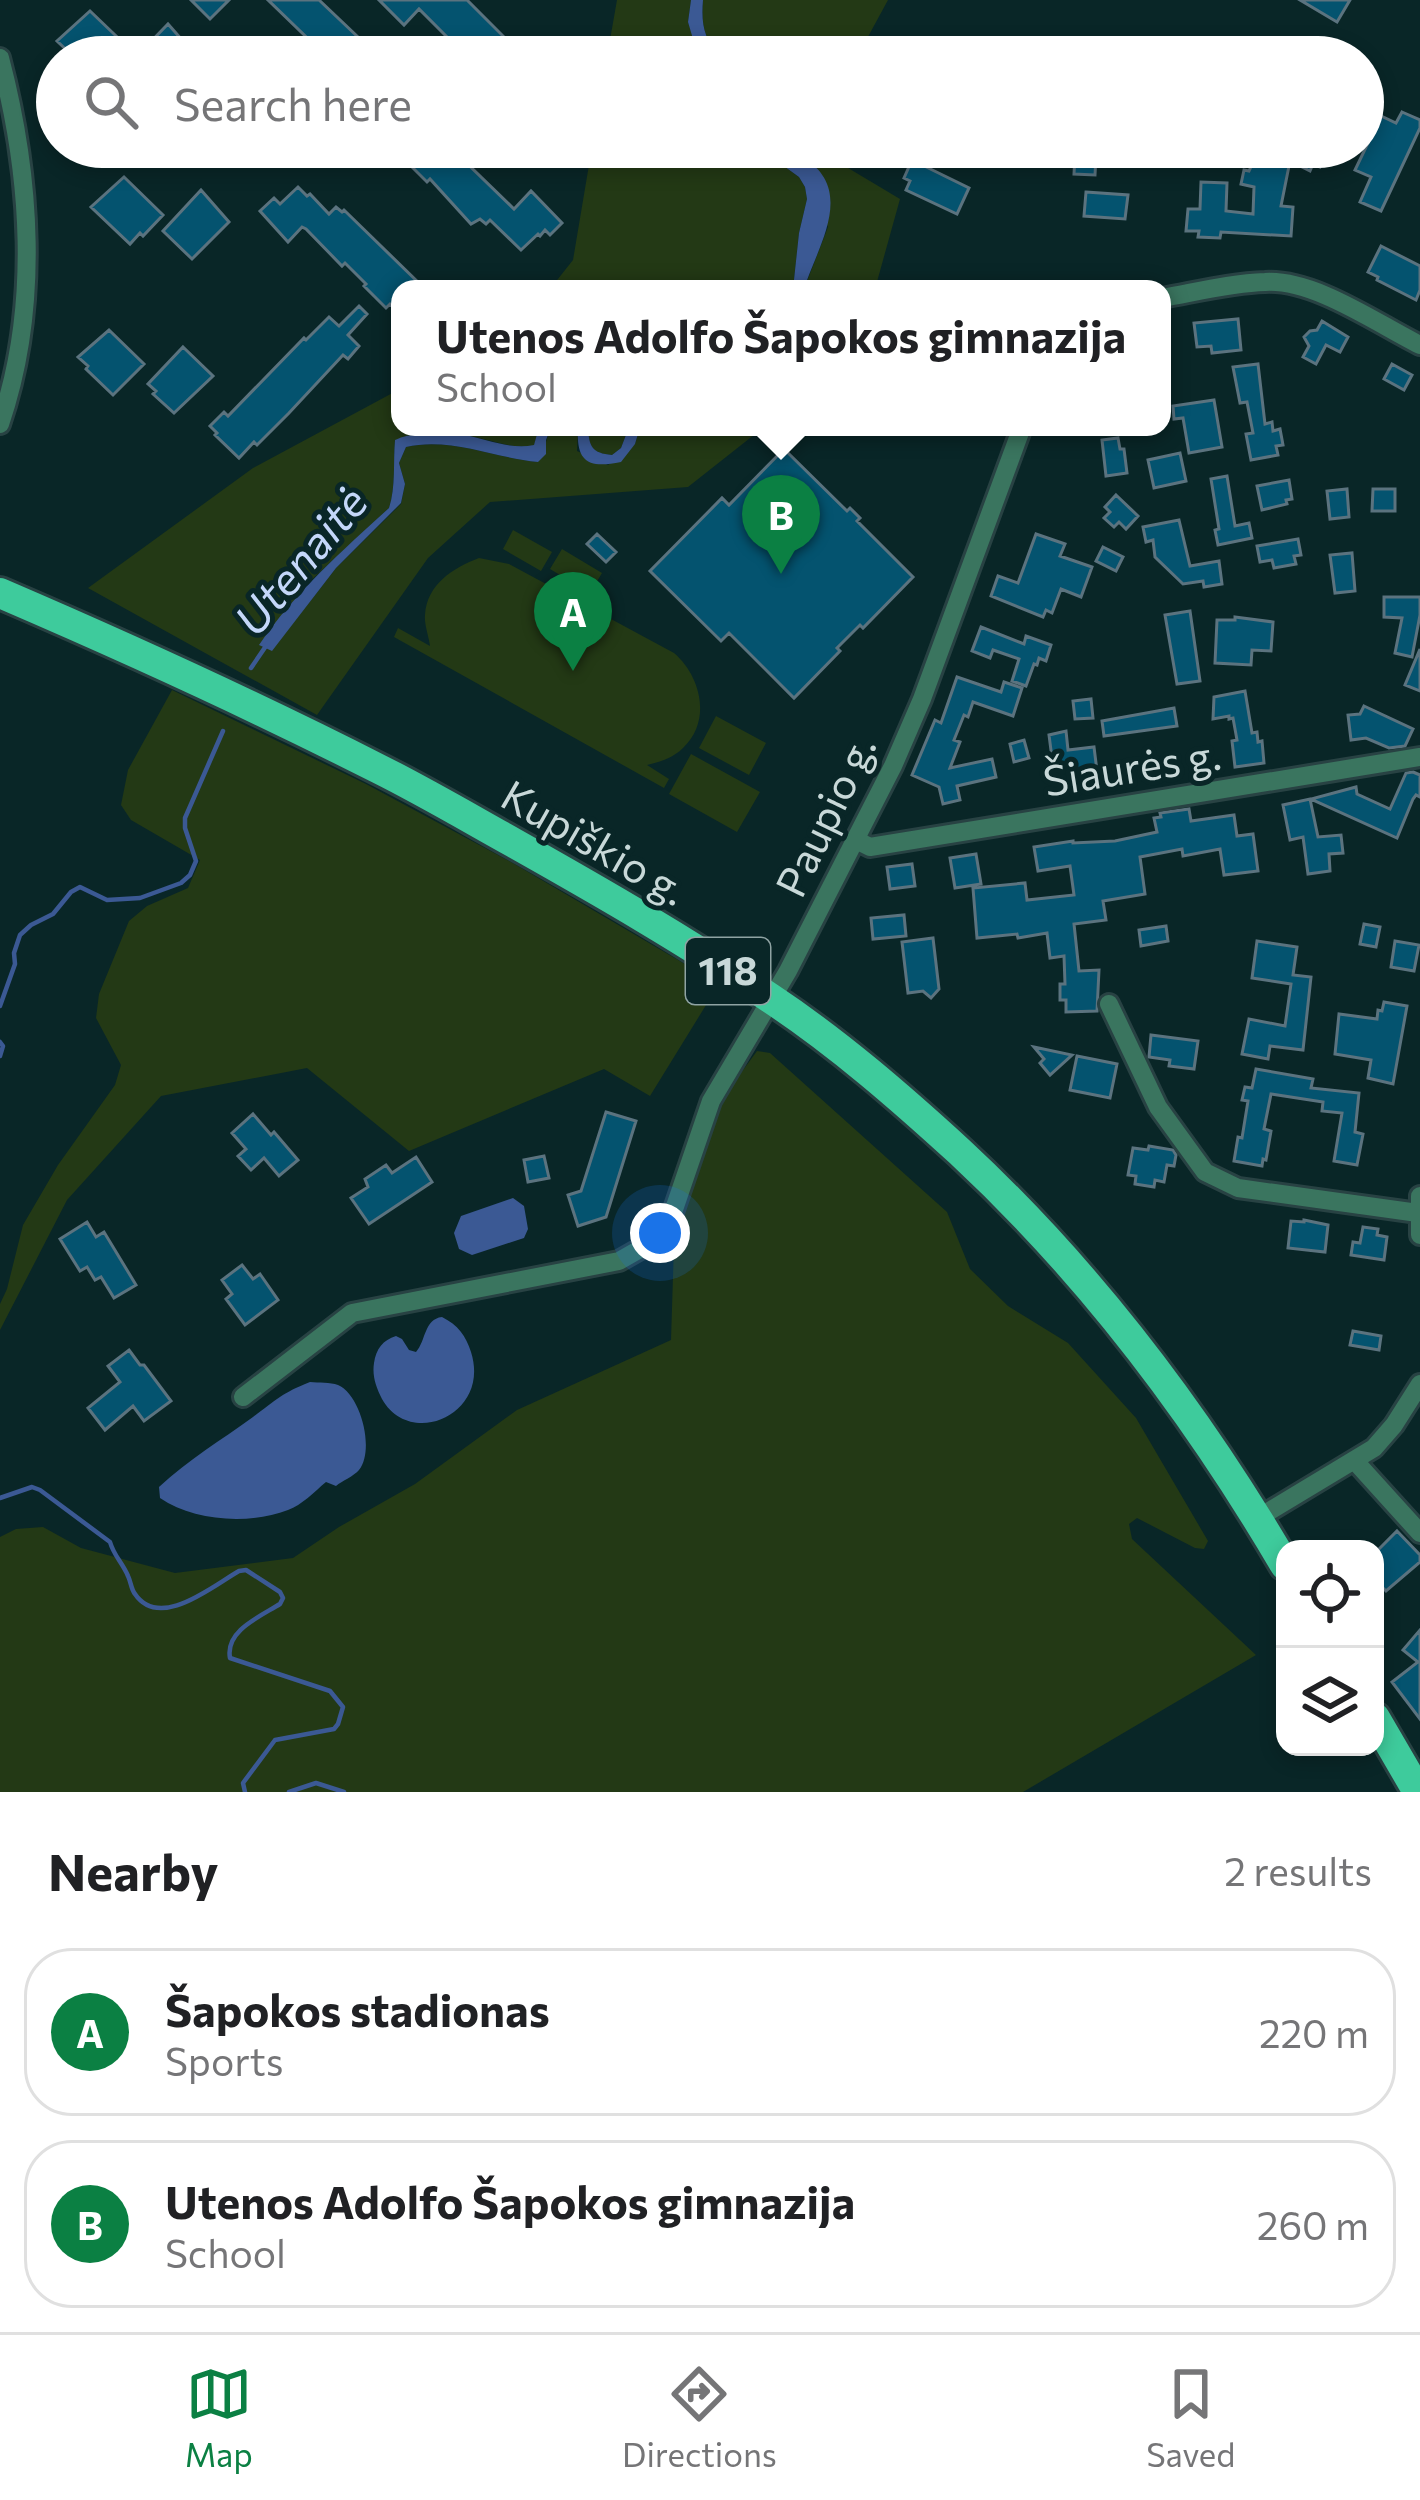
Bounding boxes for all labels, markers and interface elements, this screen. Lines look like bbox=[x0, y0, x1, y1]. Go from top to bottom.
search box bbox=[36, 36, 1384, 168]
icon: search bbox=[78, 69, 144, 135]
text: Search here bbox=[174, 75, 412, 130]
popup bbox=[391, 280, 1171, 436]
text: Utenos Adolfo Šapokos gimnazija bbox=[436, 307, 1126, 362]
text: School bbox=[436, 362, 557, 410]
water label: Utenaitė bbox=[221, 474, 377, 645]
pin: B bbox=[742, 475, 820, 574]
pin: A bbox=[534, 572, 612, 671]
street label: Paupio g. bbox=[763, 726, 886, 904]
street label: Šiaurės g. bbox=[1039, 726, 1224, 806]
street label: Kupiškio g. bbox=[493, 767, 697, 915]
road number: 118 bbox=[686, 938, 770, 1004]
your location bbox=[630, 1203, 690, 1263]
map controls bbox=[1276, 1540, 1384, 1756]
button: locate bbox=[1276, 1540, 1384, 1648]
button: layers bbox=[1276, 1648, 1384, 1756]
text: Nearby bbox=[48, 1839, 218, 1902]
text: 2 results bbox=[1224, 1846, 1372, 1894]
text: Šapokos stadionas bbox=[165, 1981, 550, 2036]
text: A bbox=[76, 2008, 104, 2056]
text: 220 m bbox=[1259, 2008, 1369, 2056]
text: Sports bbox=[165, 2036, 284, 2084]
text: Utenos Adolfo Šapokos gimnazija bbox=[165, 2173, 855, 2228]
text: B bbox=[77, 2200, 103, 2248]
text: 260 m bbox=[1257, 2200, 1369, 2248]
text: School bbox=[165, 2228, 286, 2276]
tab: Map bbox=[185, 2361, 253, 2474]
tab: Directions bbox=[622, 2361, 777, 2474]
tab: Saved bbox=[1146, 2361, 1235, 2474]

